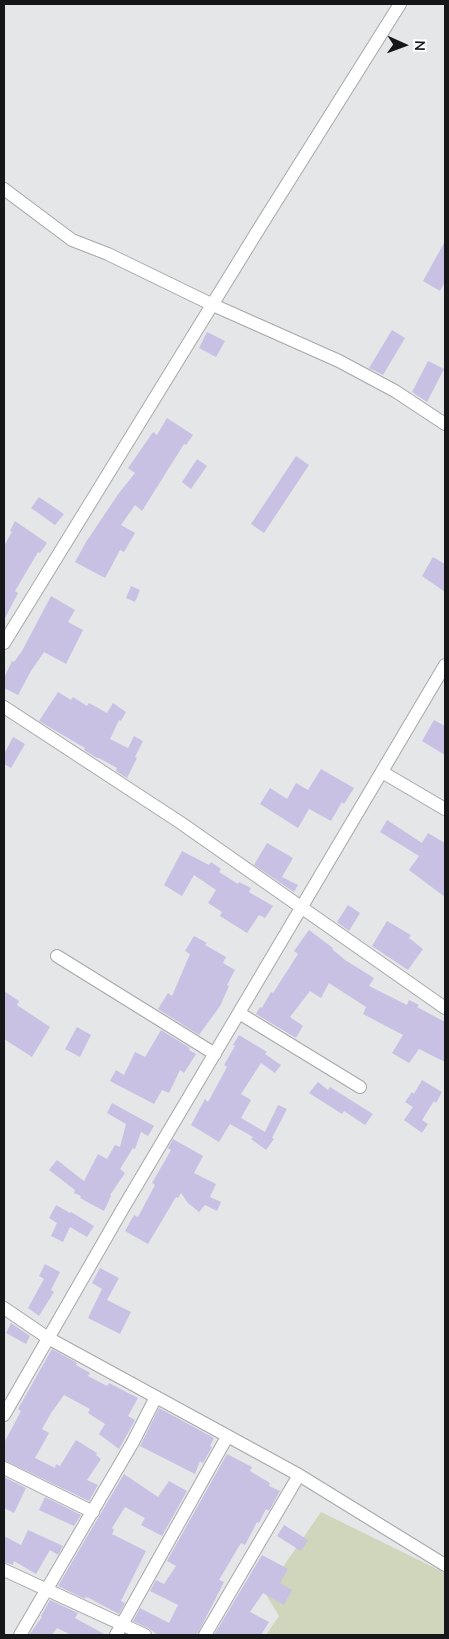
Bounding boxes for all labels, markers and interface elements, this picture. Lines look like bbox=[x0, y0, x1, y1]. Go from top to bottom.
north arrow bbox=[379, 20, 429, 70]
text: N bbox=[410, 40, 429, 51]

